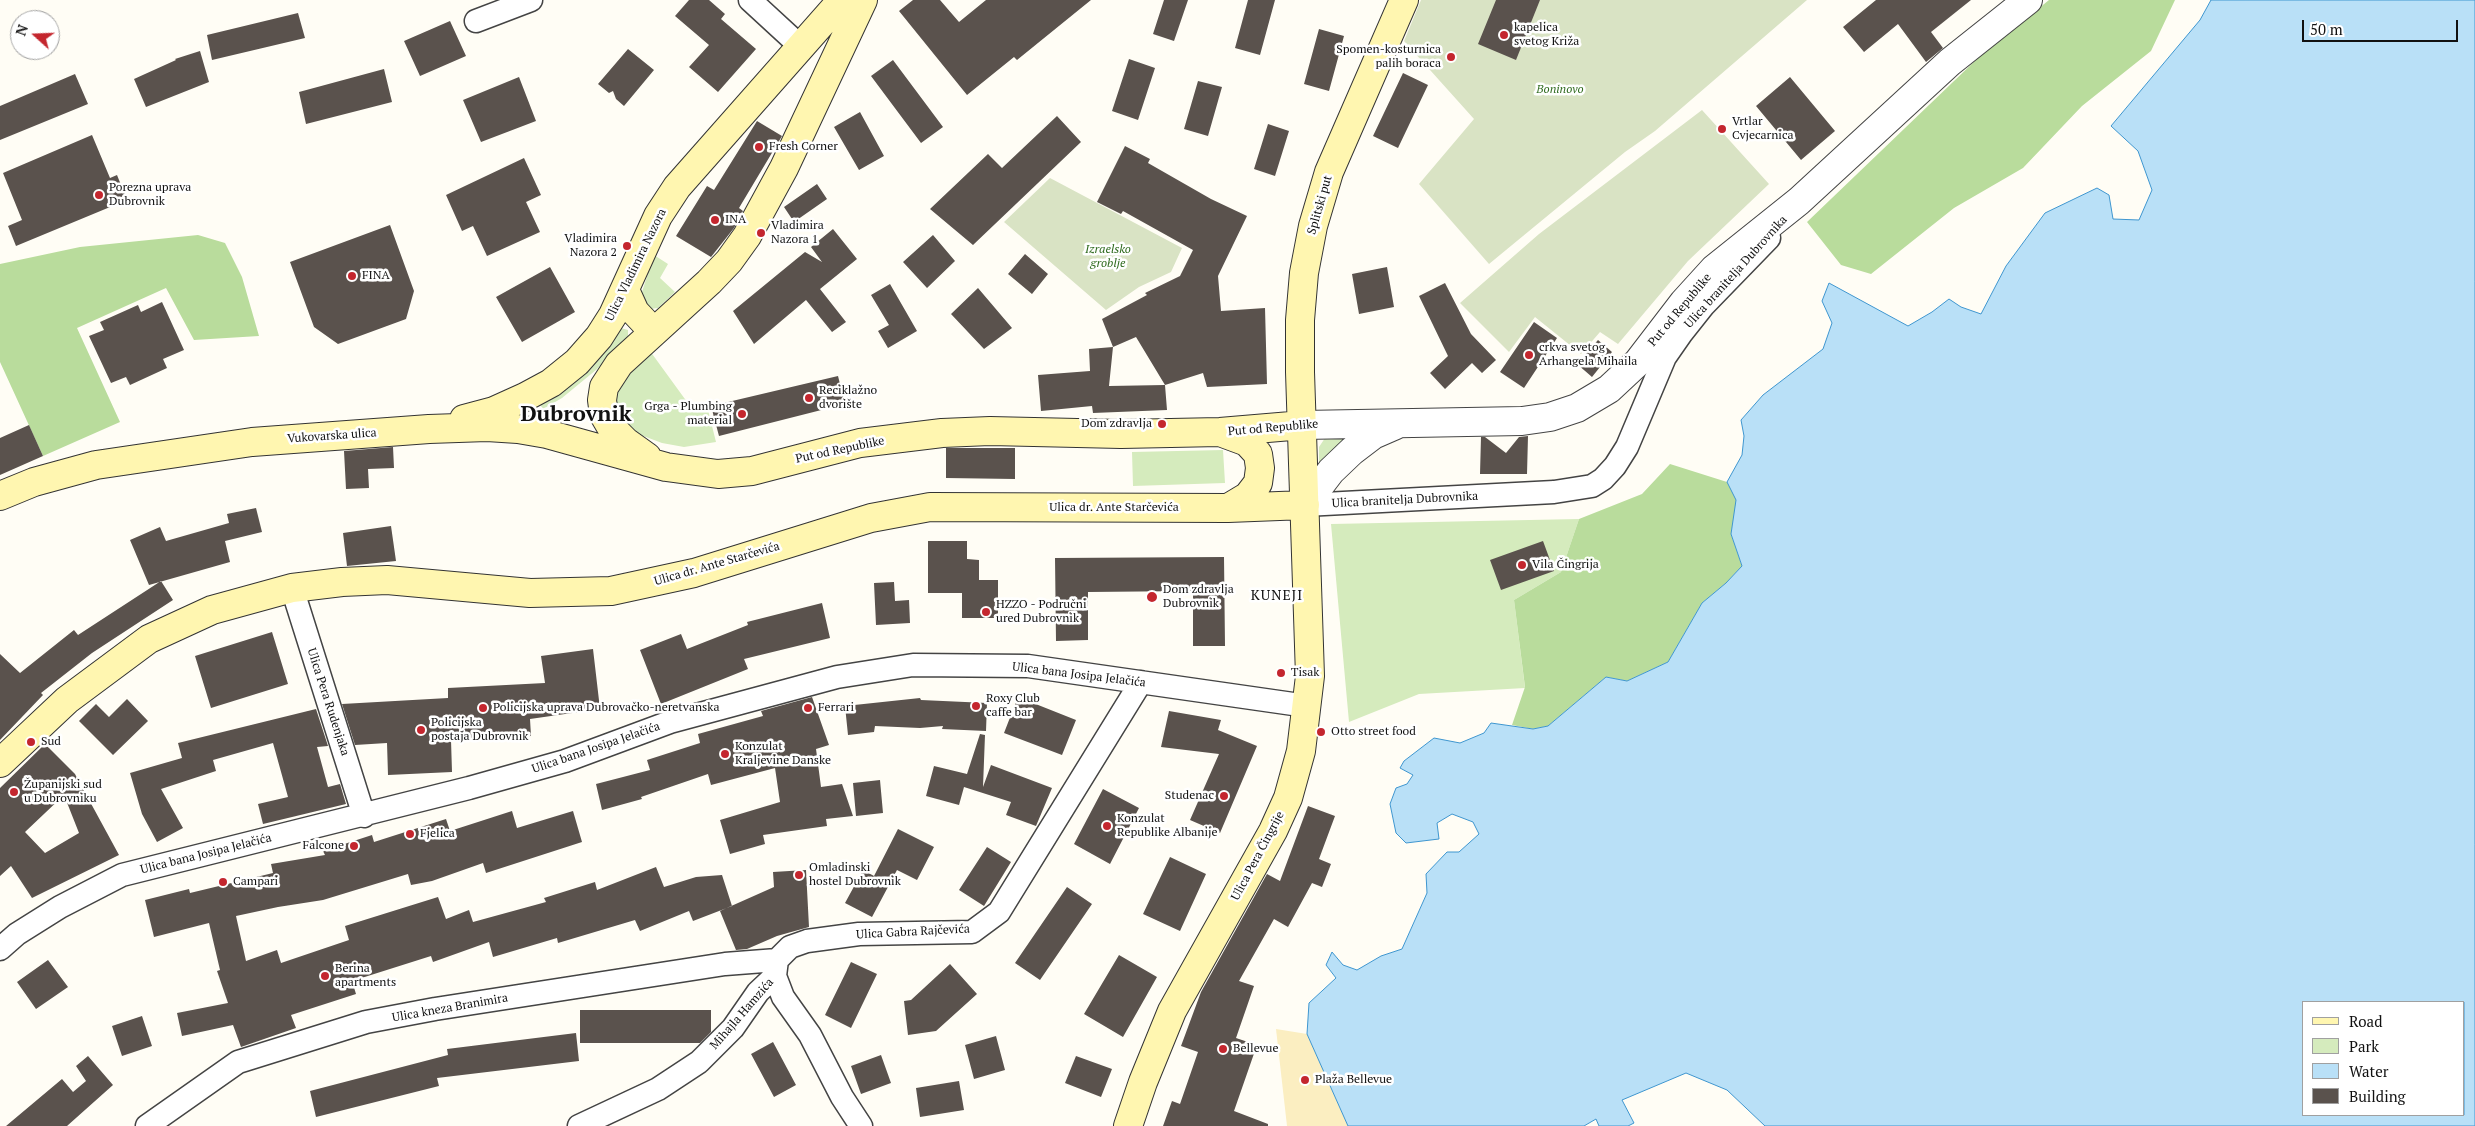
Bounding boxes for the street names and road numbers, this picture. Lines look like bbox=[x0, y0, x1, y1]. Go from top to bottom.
street label: Splitski put bbox=[1305, 174, 1335, 236]
street label: Ulica Vladimira Nazora bbox=[602, 206, 670, 324]
street label: Ulica branitelja Dubrovnika bbox=[1682, 213, 1790, 331]
street label: Put od Republike bbox=[1645, 271, 1715, 349]
street label: Put od Republike bbox=[1227, 417, 1319, 439]
street label: Vukovarska ulica bbox=[287, 426, 377, 446]
street label: Put od Republike bbox=[794, 434, 886, 466]
street label: Ulica branitelja Dubrovnika bbox=[1332, 489, 1478, 511]
street label: Ulica dr. Ante Starčevića bbox=[1049, 501, 1179, 515]
street label: Ulica dr. Ante Starčevića bbox=[653, 539, 781, 589]
street label: Ulica Pera Rudenjaka bbox=[304, 646, 352, 758]
street label: Ulica bana Josipa Jelačića bbox=[1011, 660, 1147, 690]
street label: Ulica bana Josipa Jelačića bbox=[530, 719, 662, 777]
street label: Ulica Pera Čingrije bbox=[1228, 809, 1288, 903]
street label: Ulica bana Josipa Jelačića bbox=[139, 831, 273, 877]
street label: Ulica Gabra Rajčevića bbox=[856, 922, 970, 942]
street label: Mihajla Hamzića bbox=[707, 976, 777, 1052]
street label: Ulica kneza Branimira bbox=[391, 991, 509, 1025]

